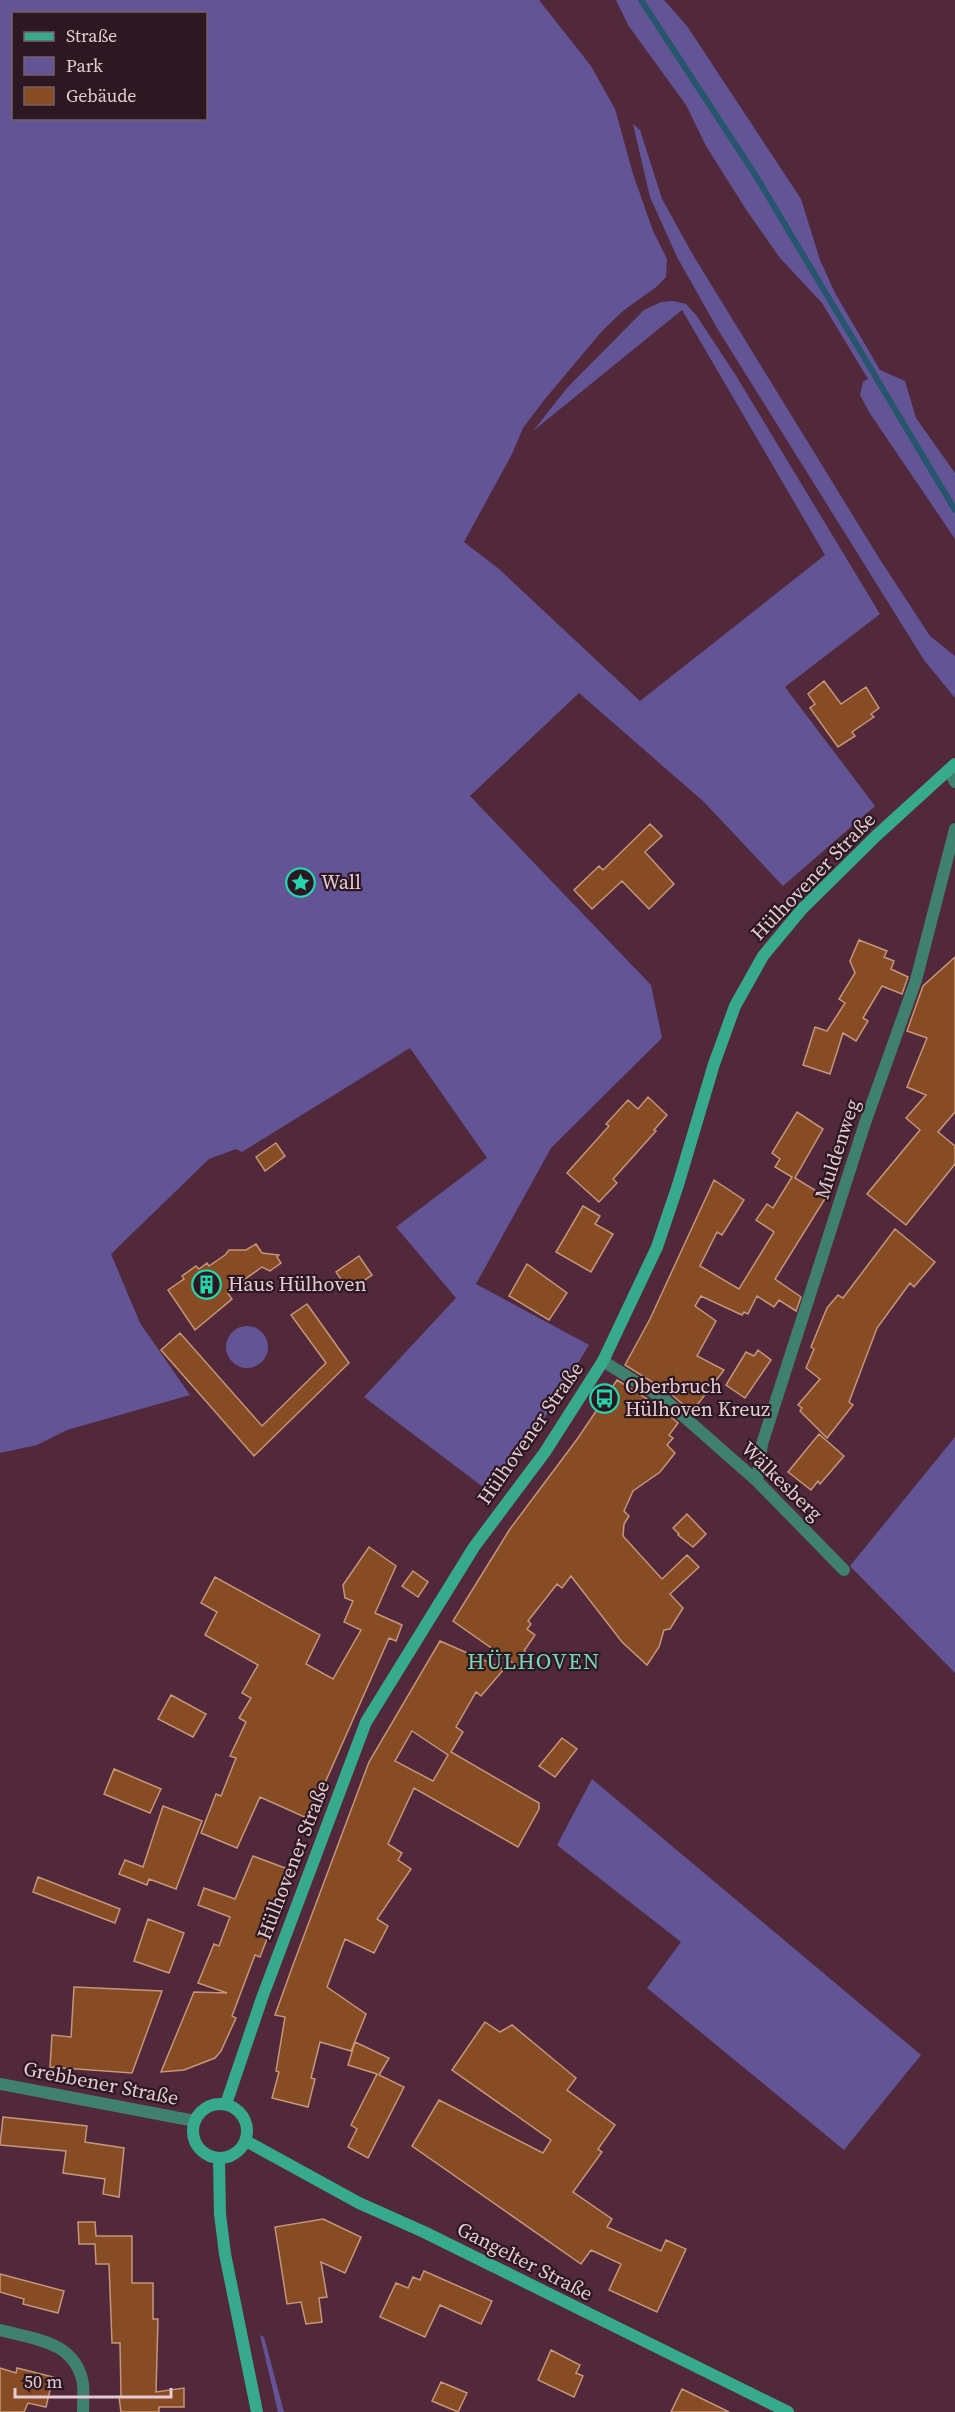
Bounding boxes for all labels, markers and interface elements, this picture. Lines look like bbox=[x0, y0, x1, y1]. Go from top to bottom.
legend bbox=[12, 12, 207, 120]
text: Straße bbox=[66, 23, 117, 48]
text: Park bbox=[66, 53, 103, 78]
text: Gebäude bbox=[66, 83, 137, 108]
street label: Hülhovener Straße bbox=[744, 806, 882, 946]
place icon: Wall bbox=[284, 866, 316, 898]
place label: Wall bbox=[321, 868, 361, 896]
street label: Muldenweg bbox=[808, 1095, 866, 1203]
building icon: Haus Hülhoven bbox=[191, 1268, 223, 1300]
place label: Haus Hülhoven bbox=[228, 1270, 367, 1298]
street label: Hülhovener Straße bbox=[470, 1356, 590, 1510]
place label: Oberbruch Hülhoven Kreuz bbox=[625, 1372, 770, 1423]
bus stop icon: Oberbruch Hülhoven Kreuz bbox=[588, 1382, 620, 1414]
street label: Wälkesberg bbox=[735, 1435, 829, 1527]
district label: HÜLHOVEN bbox=[467, 1646, 601, 1676]
street label: Hülhovener Straße bbox=[250, 1776, 336, 1944]
street label: Grebbener Straße bbox=[21, 2054, 181, 2112]
street label: Gangelter Straße bbox=[452, 2215, 598, 2307]
scale bar bbox=[15, 2361, 171, 2399]
text: 50 m bbox=[24, 2369, 62, 2394]

